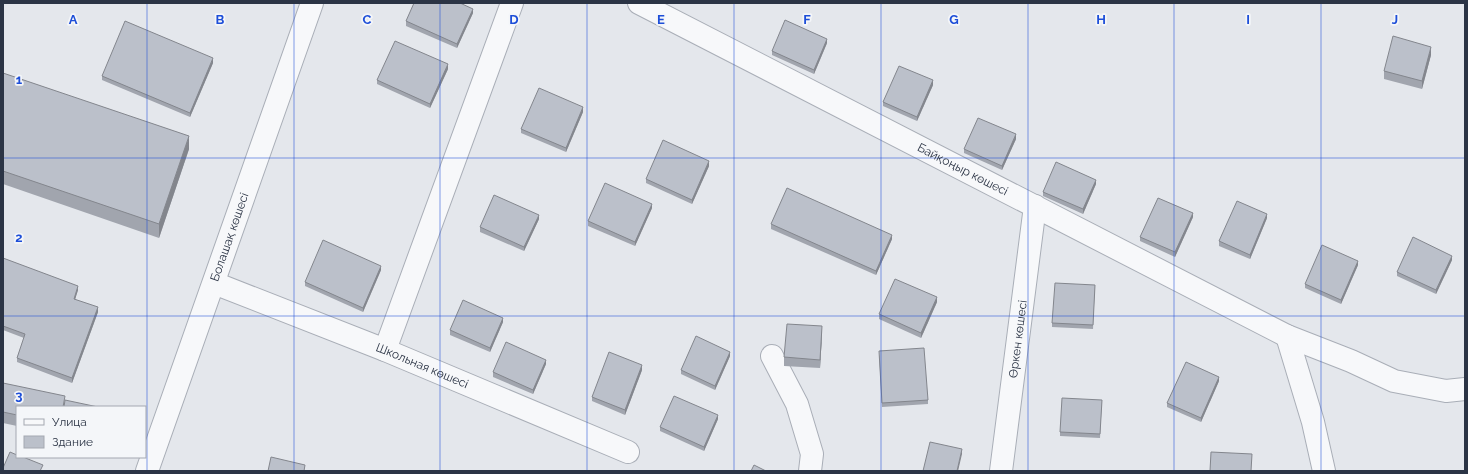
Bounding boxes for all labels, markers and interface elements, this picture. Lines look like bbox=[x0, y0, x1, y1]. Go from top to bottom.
text: A bbox=[69, 12, 78, 27]
text: B bbox=[216, 12, 225, 27]
text: C bbox=[363, 12, 372, 27]
text: D bbox=[509, 12, 519, 27]
text: E bbox=[657, 12, 665, 27]
text: F bbox=[803, 12, 811, 27]
text: G bbox=[949, 12, 959, 27]
text: H bbox=[1096, 12, 1106, 27]
text: I bbox=[1246, 12, 1250, 27]
text: J bbox=[1392, 12, 1398, 27]
text: 1 bbox=[16, 72, 23, 87]
street label: Байқоңыр көшесі bbox=[915, 140, 1010, 198]
street label: Болашақ көшесі bbox=[207, 191, 252, 283]
text: 2 bbox=[15, 230, 23, 245]
street label: Өркен көшесі bbox=[1006, 299, 1030, 379]
street label: Школьная көшесі bbox=[374, 340, 470, 391]
text: 3 bbox=[15, 388, 23, 403]
legend bbox=[16, 406, 146, 458]
text: Улица bbox=[52, 415, 87, 429]
text: Здание bbox=[52, 435, 93, 449]

